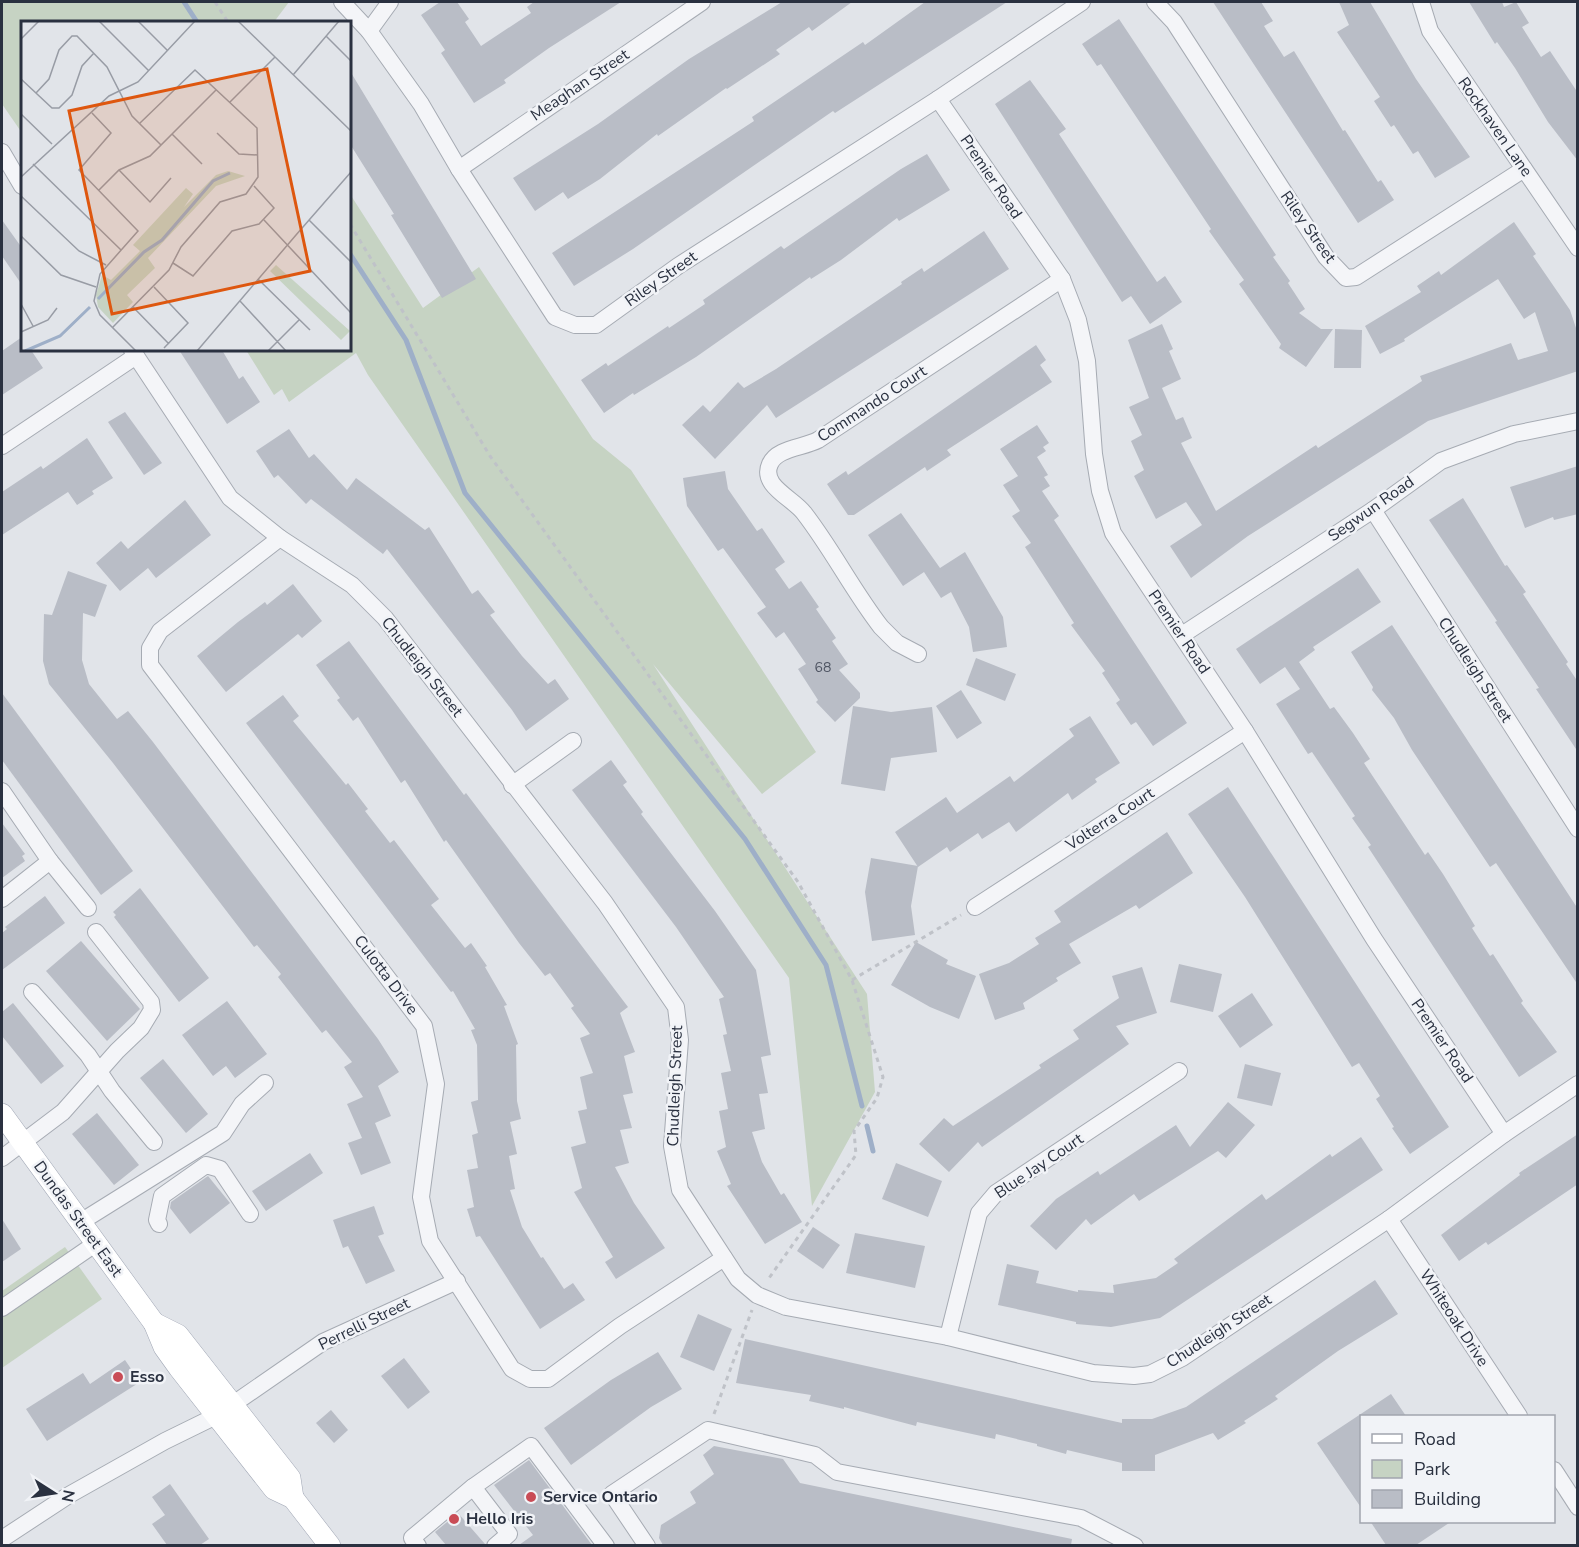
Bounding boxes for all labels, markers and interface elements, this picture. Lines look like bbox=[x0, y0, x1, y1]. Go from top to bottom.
inset map bbox=[21, 21, 351, 351]
street label: Meaghan Street bbox=[526, 44, 634, 126]
street label: Rockhaven Lane bbox=[1452, 73, 1538, 181]
street label: Premier Road bbox=[955, 131, 1027, 223]
street label: Riley Street bbox=[1275, 186, 1341, 268]
street label: Riley Street bbox=[620, 246, 702, 312]
street label: Commando Court bbox=[813, 360, 931, 448]
street label: Segwun Road bbox=[1323, 471, 1419, 547]
street label: Premier Road bbox=[1143, 586, 1215, 678]
street label: Chudleigh Street bbox=[376, 612, 468, 722]
street label: Chudleigh Street bbox=[1433, 613, 1517, 727]
house number: 68 bbox=[815, 658, 831, 677]
street label: Volterra Court bbox=[1061, 782, 1159, 856]
street label: Culotta Drive bbox=[349, 931, 423, 1019]
street label: Premier Road bbox=[1406, 995, 1478, 1087]
street label: Chudleigh Street bbox=[662, 1025, 688, 1147]
street label: Blue Jay Court bbox=[990, 1128, 1088, 1204]
street label: Dundas Street East bbox=[28, 1157, 128, 1282]
street label: Whiteoak Drive bbox=[1414, 1265, 1494, 1371]
street label: Chudleigh Street bbox=[1162, 1289, 1276, 1373]
street label: Perrelli Street bbox=[315, 1292, 414, 1356]
place label: Esso bbox=[130, 1366, 164, 1388]
marker: Esso bbox=[111, 1370, 125, 1384]
legend bbox=[1360, 1415, 1555, 1523]
text: Road bbox=[1414, 1427, 1456, 1451]
text: Park bbox=[1414, 1457, 1451, 1481]
north arrow bbox=[24, 1463, 84, 1523]
place label: Service Ontario bbox=[543, 1486, 658, 1508]
text: Building bbox=[1414, 1487, 1481, 1511]
text: N bbox=[56, 1488, 80, 1504]
marker: Service Ontario bbox=[524, 1490, 538, 1504]
place label: Hello Iris bbox=[466, 1508, 534, 1530]
marker: Hello Iris bbox=[447, 1512, 461, 1526]

